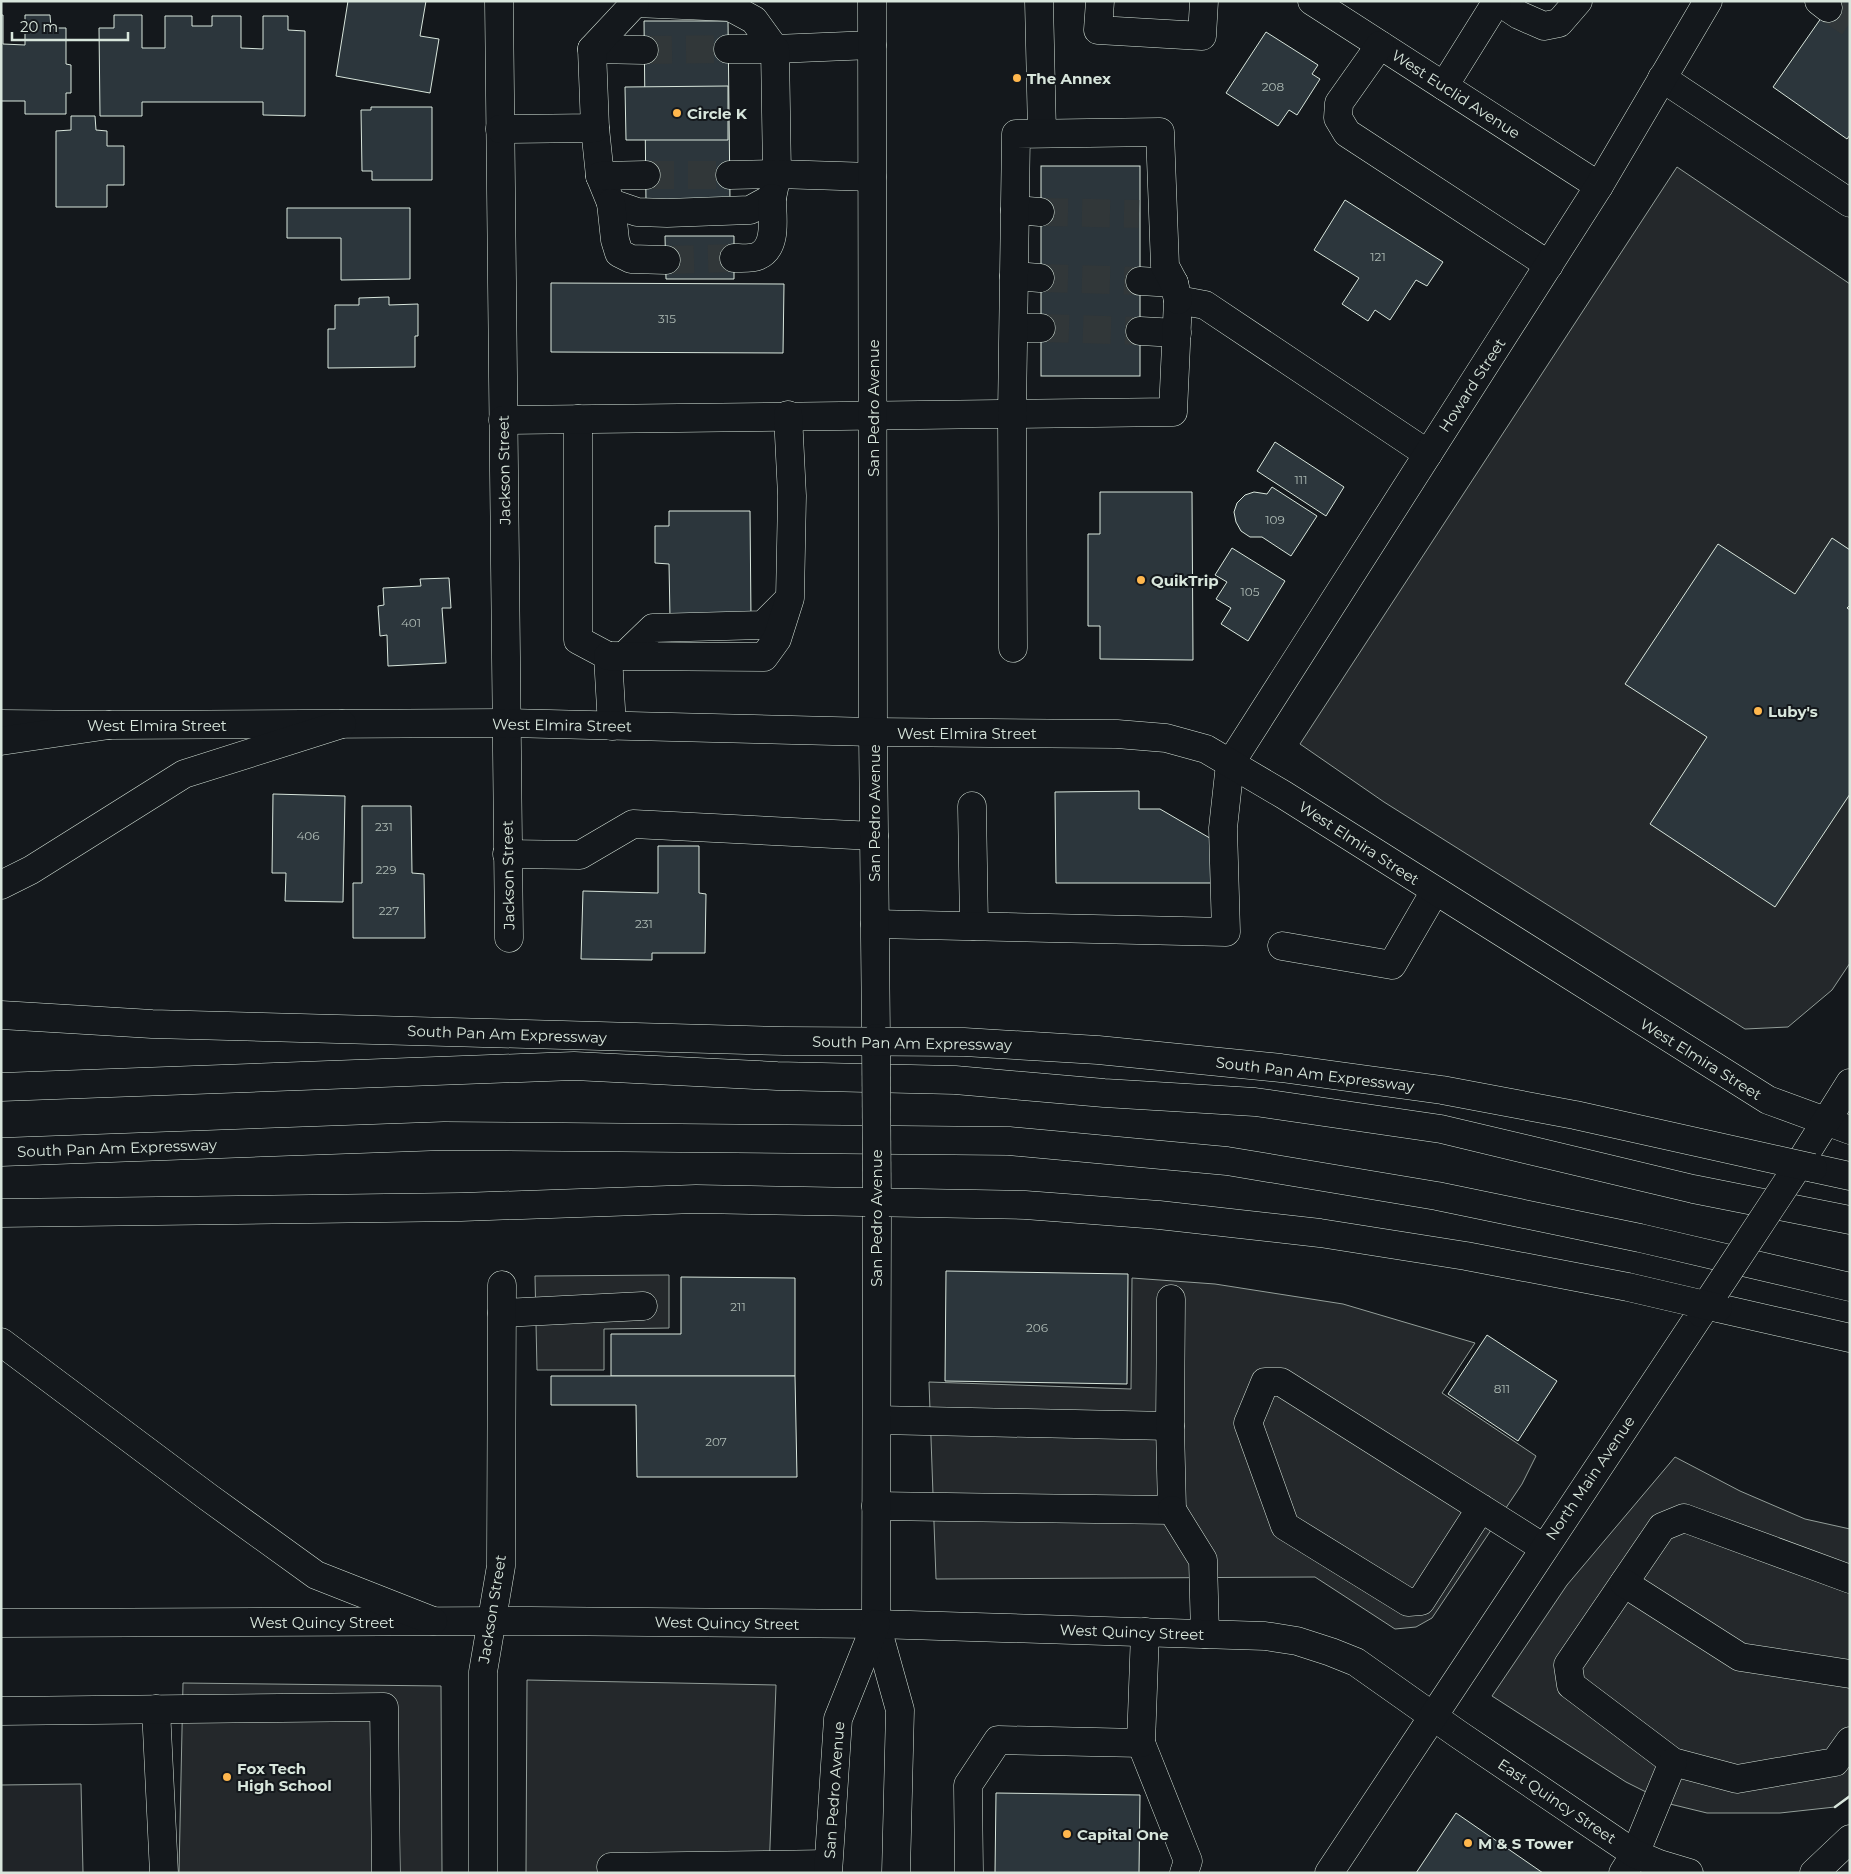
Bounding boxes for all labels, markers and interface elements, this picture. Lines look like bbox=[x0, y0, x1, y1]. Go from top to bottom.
scale bar bbox=[12, 10, 129, 42]
text: 20 m bbox=[20, 17, 58, 36]
street label: West Euclid Avenue bbox=[1388, 45, 1524, 143]
place label: The Annex bbox=[1027, 69, 1111, 88]
marker: The Annex bbox=[1011, 72, 1023, 84]
house number: 208 bbox=[1262, 79, 1285, 94]
place label: Circle K bbox=[687, 104, 748, 123]
marker: Circle K bbox=[671, 107, 683, 119]
house number: 121 bbox=[1370, 249, 1386, 264]
house number: 315 bbox=[658, 311, 676, 326]
street label: Howard Street bbox=[1435, 334, 1509, 436]
street label: San Pedro Avenue bbox=[864, 339, 883, 477]
street label: Jackson Street bbox=[494, 415, 514, 526]
house number: 111 bbox=[1295, 472, 1308, 487]
house number: 109 bbox=[1265, 512, 1285, 527]
place label: QuikTrip bbox=[1151, 571, 1219, 590]
marker: QuikTrip bbox=[1135, 574, 1147, 586]
house number: 105 bbox=[1240, 584, 1260, 599]
house number: 401 bbox=[401, 615, 421, 630]
place label: Luby's bbox=[1768, 702, 1818, 721]
marker: Luby's bbox=[1752, 705, 1764, 717]
street label: West Elmira Street bbox=[492, 714, 632, 736]
street label: West Elmira Street bbox=[87, 716, 227, 735]
street label: West Elmira Street bbox=[897, 724, 1037, 743]
street label: San Pedro Avenue bbox=[865, 744, 884, 882]
street label: West Elmira Street bbox=[1295, 797, 1423, 889]
house number: 231 bbox=[375, 819, 393, 834]
street label: Jackson Street bbox=[498, 820, 518, 931]
house number: 406 bbox=[296, 828, 320, 843]
house number: 229 bbox=[376, 862, 396, 877]
house number: 227 bbox=[379, 903, 399, 918]
house number: 231 bbox=[635, 916, 653, 931]
street label: West Elmira Street bbox=[1637, 1014, 1765, 1104]
street label: South Pan Am Expressway bbox=[407, 1021, 608, 1047]
street label: South Pan Am Expressway bbox=[812, 1032, 1013, 1054]
street label: South Pan Am Expressway bbox=[1215, 1052, 1416, 1096]
street label: South Pan Am Expressway bbox=[17, 1135, 218, 1161]
street label: San Pedro Avenue bbox=[867, 1149, 886, 1287]
house number: 211 bbox=[730, 1299, 746, 1314]
house number: 206 bbox=[1026, 1320, 1048, 1335]
house number: 811 bbox=[1494, 1381, 1510, 1396]
street label: North Main Avenue bbox=[1541, 1412, 1639, 1544]
house number: 207 bbox=[705, 1434, 727, 1449]
street label: Jackson Street bbox=[474, 1553, 510, 1666]
street label: West Quincy Street bbox=[654, 1612, 800, 1634]
street label: West Quincy Street bbox=[250, 1613, 394, 1632]
street label: West Quincy Street bbox=[1059, 1620, 1205, 1644]
street label: San Pedro Avenue bbox=[820, 1721, 848, 1859]
street label: East Quincy Street bbox=[1494, 1754, 1620, 1848]
place label: Fox Tech High School bbox=[237, 1759, 332, 1795]
marker: Fox Tech High School bbox=[221, 1771, 233, 1783]
place label: Capital One bbox=[1077, 1825, 1169, 1844]
marker: Capital One bbox=[1061, 1828, 1073, 1840]
place label: M & S Tower bbox=[1478, 1834, 1574, 1853]
marker: M & S Tower bbox=[1462, 1837, 1474, 1849]

